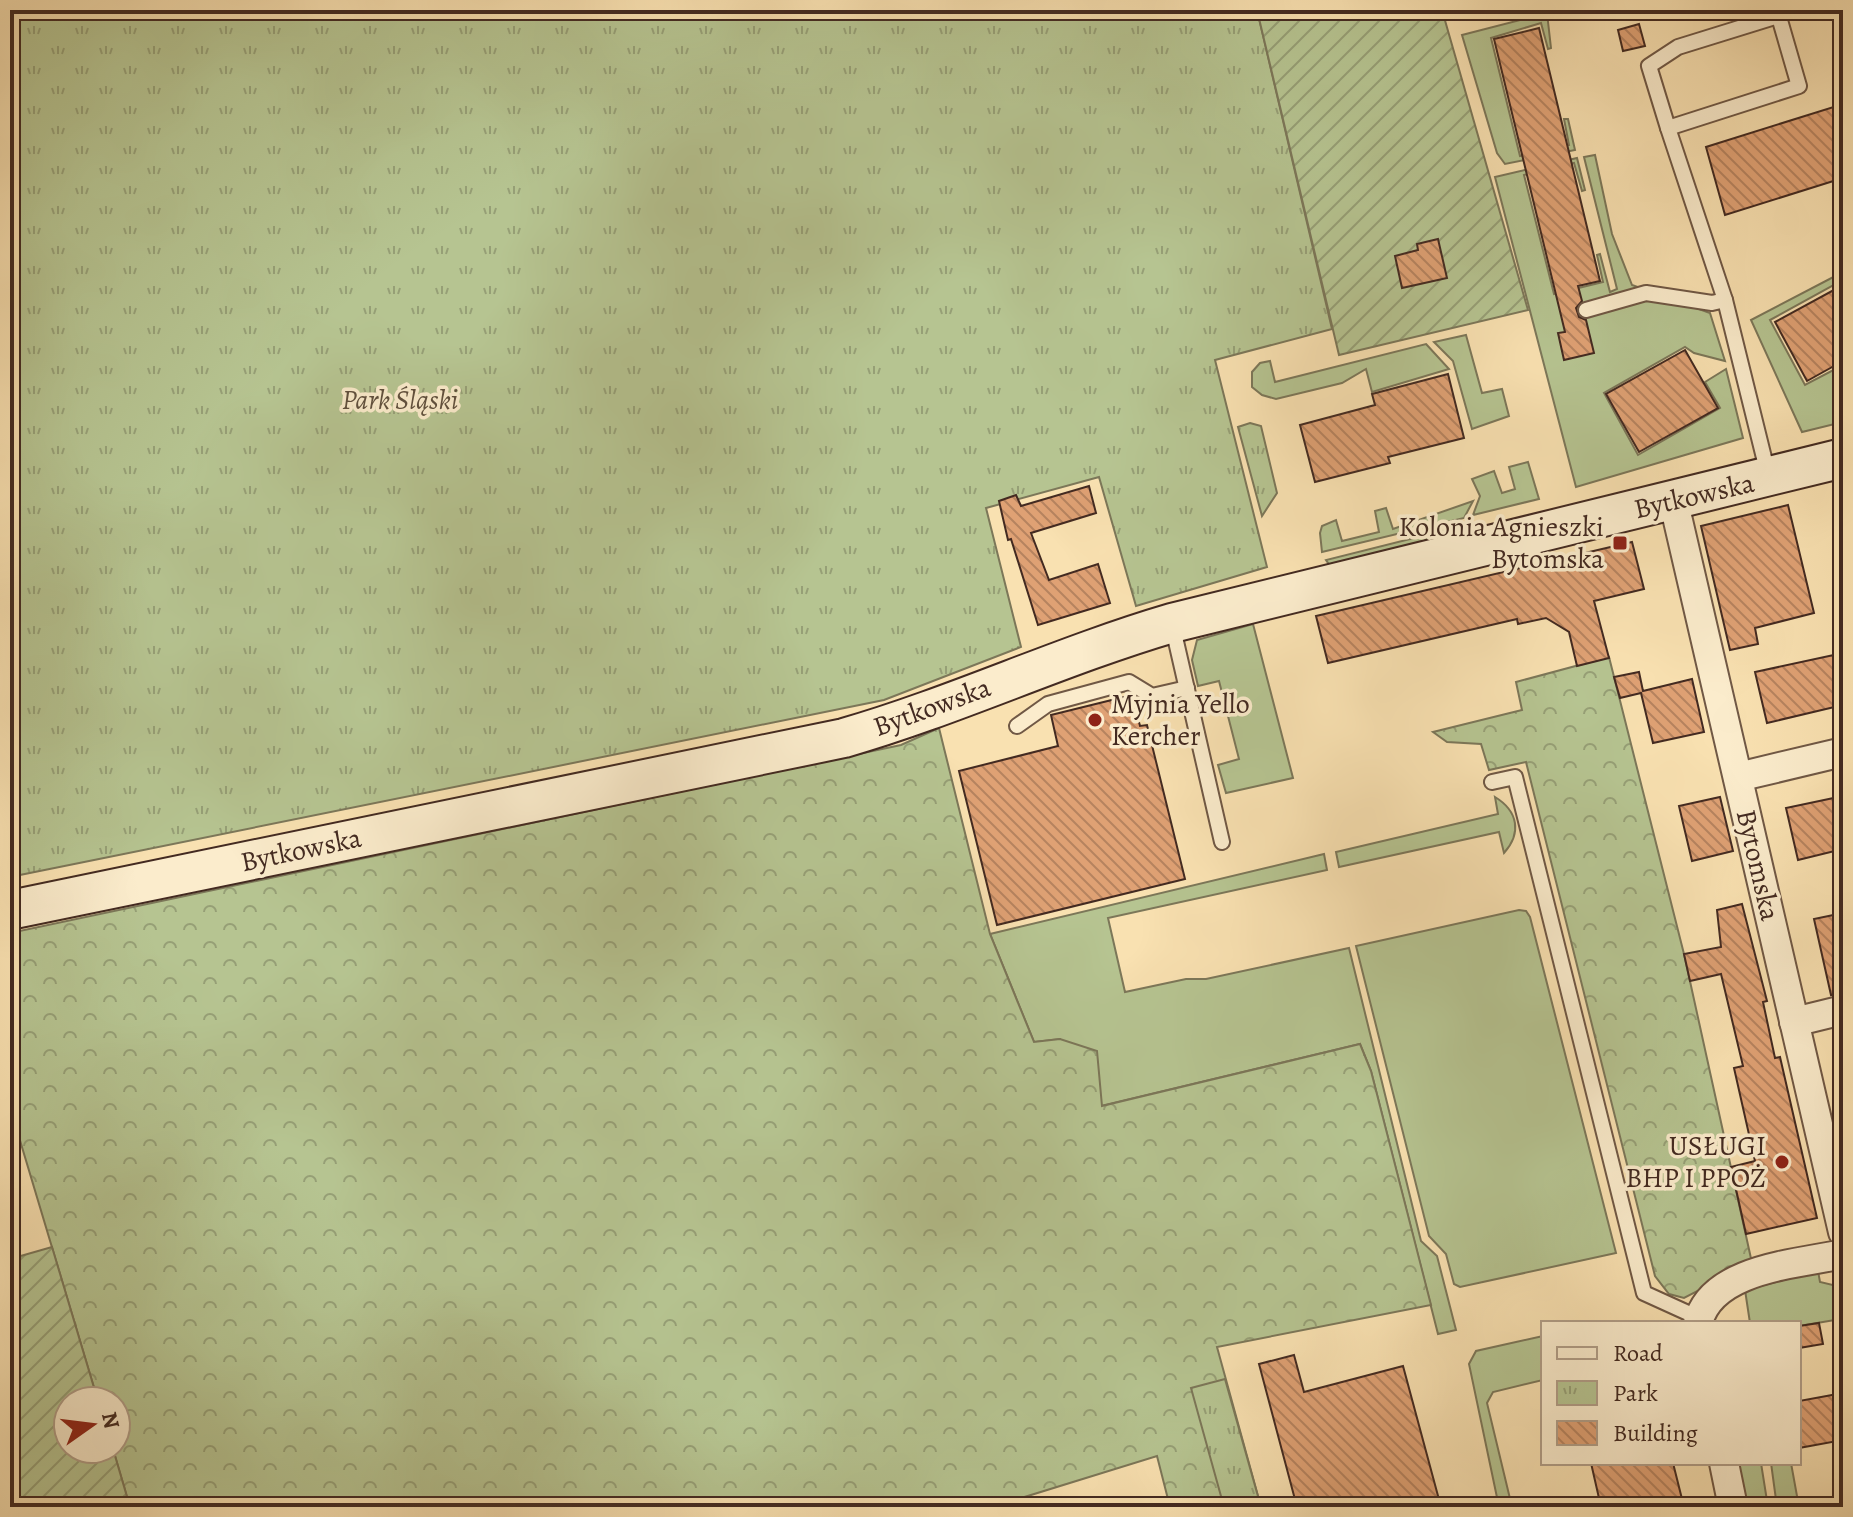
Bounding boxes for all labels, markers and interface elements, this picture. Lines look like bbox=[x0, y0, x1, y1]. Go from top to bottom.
park label: Park Śląski bbox=[342, 381, 458, 419]
street label: Bytkowska bbox=[1630, 464, 1758, 528]
place label: Kolonia Agnieszki Bytomska bbox=[1399, 508, 1604, 578]
marker: Kolonia Agnieszki Bytomska bbox=[1611, 534, 1629, 552]
street label: Bytkowska bbox=[868, 668, 996, 746]
place label: Myjnia Yello Kercher bbox=[1111, 685, 1250, 755]
marker: Myjnia Yello Kercher bbox=[1086, 711, 1104, 729]
street label: Bytomska bbox=[1727, 806, 1789, 924]
street label: Bytkowska bbox=[237, 819, 365, 881]
place label: USŁUGI BHP I PPOŻ bbox=[1625, 1127, 1766, 1197]
marker: USŁUGI BHP I PPOŻ bbox=[1773, 1153, 1791, 1171]
legend bbox=[1541, 1321, 1801, 1465]
text: Road bbox=[1613, 1337, 1663, 1369]
text: Park bbox=[1613, 1377, 1658, 1409]
north arrow bbox=[52, 1385, 132, 1465]
text: N bbox=[94, 1409, 127, 1432]
text: Building bbox=[1613, 1417, 1698, 1449]

